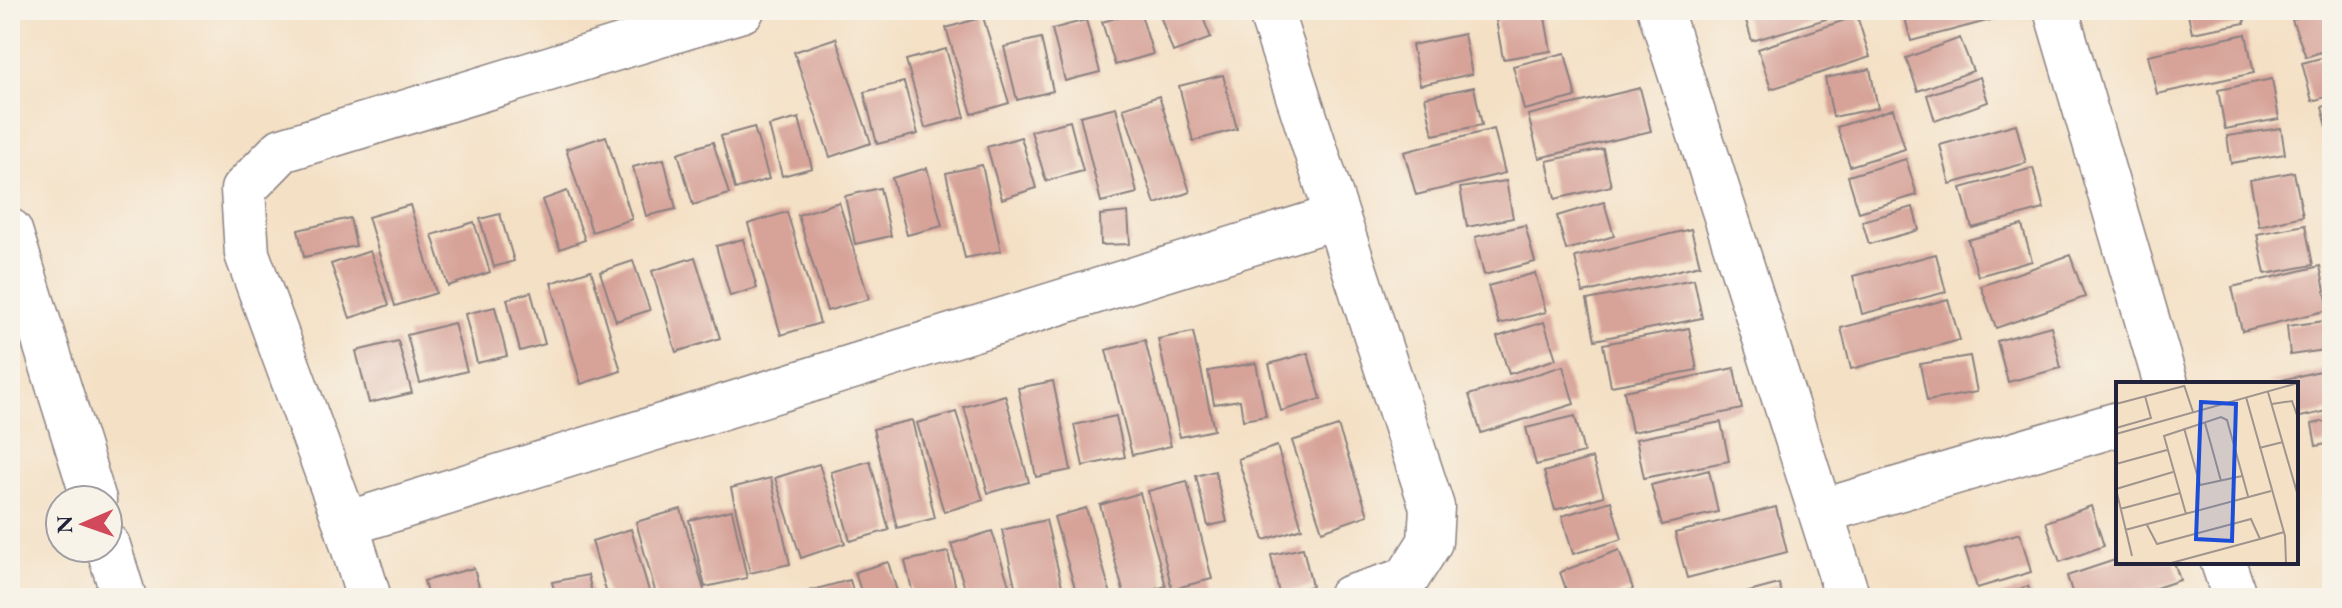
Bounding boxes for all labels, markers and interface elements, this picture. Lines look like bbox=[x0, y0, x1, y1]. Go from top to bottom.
inset map bbox=[2116, 382, 2298, 564]
north arrow bbox=[44, 484, 124, 564]
text: N bbox=[50, 515, 79, 534]

